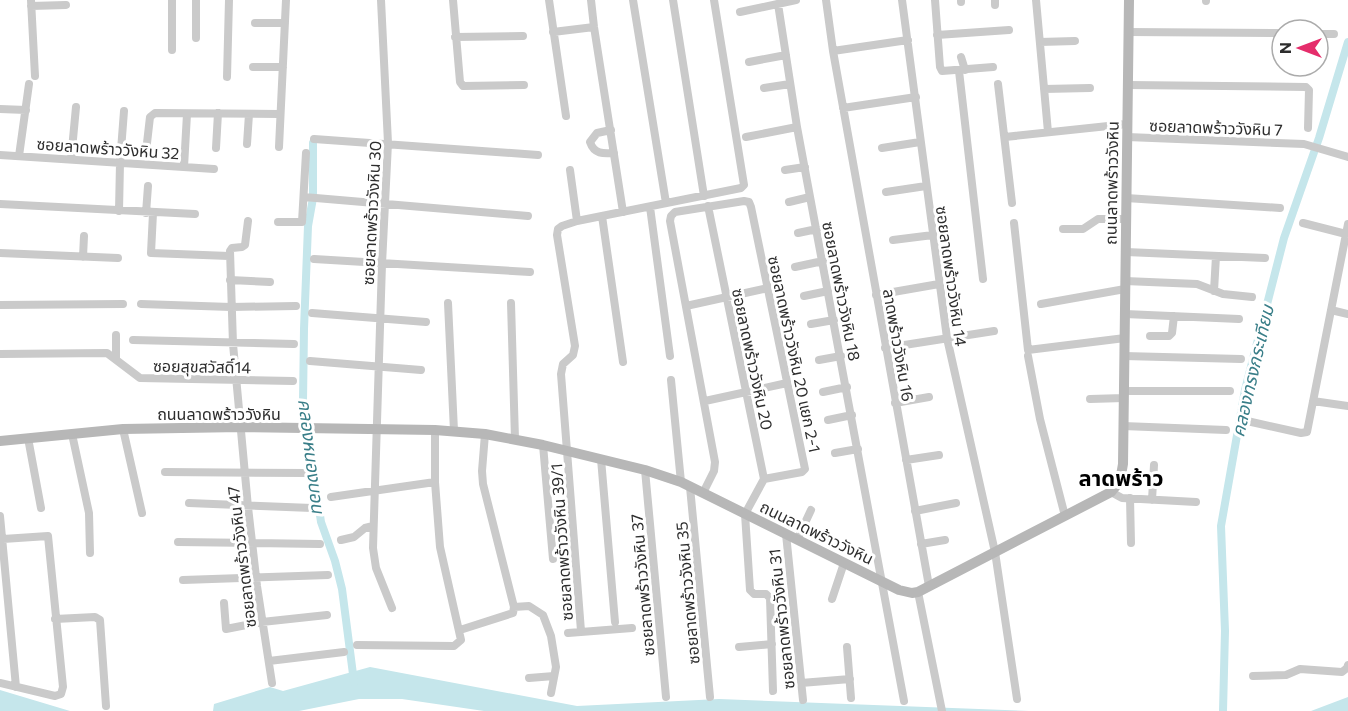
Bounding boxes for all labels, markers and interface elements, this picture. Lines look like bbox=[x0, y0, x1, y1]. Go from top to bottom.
north arrow bbox=[1270, 18, 1330, 78]
text: N bbox=[1275, 42, 1294, 54]
street label: ซอยลาดพร้าววังหิน 7 bbox=[1149, 115, 1283, 139]
street label: ถนนลาดพร้าววังหิน bbox=[1100, 121, 1122, 245]
street label: ซอยลาดพร้าววังหิน 32 bbox=[36, 134, 180, 162]
street label: ซอยลาดพร้าววังหิน 30 bbox=[358, 140, 384, 286]
street label: ซอยลาดพร้าววังหิน 14 bbox=[933, 205, 971, 348]
street label: ซอยลาดพร้าววังหิน 18 bbox=[819, 220, 865, 362]
street label: ซอยลาดพร้าววังหิน 20 แยก 2-1 bbox=[765, 254, 825, 454]
street label: ซอยลาดพร้าววังหิน 20 bbox=[729, 286, 777, 432]
street label: ลาดพร้าววังหิน 16 bbox=[880, 287, 918, 403]
water label: คลองทรงกระเทียม bbox=[1226, 301, 1278, 439]
street label: ซอยสุขสวัสดิ์14 bbox=[153, 356, 252, 377]
water label: คลองหนองบอน bbox=[294, 398, 330, 515]
street label: ถนนลาดพร้าววังหิน bbox=[157, 404, 281, 423]
street label: ซอยลาดพร้าววังหิน 39/1 bbox=[546, 463, 576, 621]
district label: ลาดพร้าว bbox=[1079, 464, 1163, 491]
street label: ซอยลาดพร้าววังหิน 47 bbox=[223, 485, 259, 629]
street label: ถนนลาดพร้าววังหิน bbox=[757, 496, 877, 568]
street label: ซอยลาดพร้าววังหิน 37 bbox=[626, 513, 658, 657]
street label: ซอยลาดพร้าววังหิน 35 bbox=[671, 521, 703, 665]
street label: ซอยลาดพร้าววังหิน 31 bbox=[764, 548, 798, 690]

